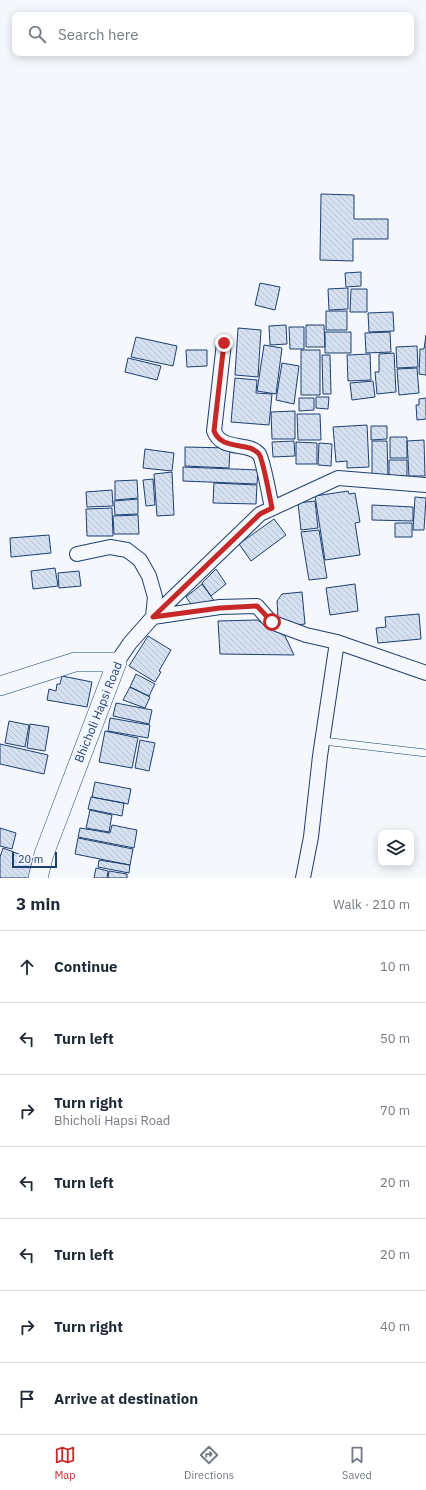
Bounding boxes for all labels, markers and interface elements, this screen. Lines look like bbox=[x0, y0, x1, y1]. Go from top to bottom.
search box bbox=[12, 12, 414, 56]
icon: search bbox=[26, 23, 48, 45]
text: Search here bbox=[58, 25, 138, 44]
route end bbox=[215, 334, 233, 352]
route start bbox=[263, 613, 281, 631]
street label: Bhicholi Hapsi Road bbox=[71, 659, 125, 765]
map controls bbox=[378, 830, 414, 866]
button: layers bbox=[378, 830, 414, 866]
scale bar bbox=[12, 850, 57, 869]
text: 20 m bbox=[18, 852, 43, 866]
text: 3 min bbox=[16, 893, 60, 915]
text: Walk · 210 m bbox=[333, 896, 410, 913]
icon: ahead bbox=[16, 956, 38, 978]
text: Continue bbox=[54, 957, 118, 976]
text: 10 m bbox=[380, 958, 410, 975]
icon: left bbox=[16, 1028, 38, 1050]
text: Turn left bbox=[54, 1029, 114, 1048]
text: 50 m bbox=[380, 1030, 410, 1047]
text: Turn right bbox=[54, 1093, 123, 1112]
icon: right bbox=[16, 1100, 38, 1122]
text: 70 m bbox=[380, 1102, 410, 1119]
text: Bhicholi Hapsi Road bbox=[54, 1112, 170, 1129]
icon: left bbox=[16, 1172, 38, 1194]
text: Turn left bbox=[54, 1173, 114, 1192]
text: 20 m bbox=[380, 1174, 410, 1191]
icon: left bbox=[16, 1244, 38, 1266]
text: Turn left bbox=[54, 1245, 114, 1264]
text: 20 m bbox=[380, 1246, 410, 1263]
icon: right bbox=[16, 1316, 38, 1338]
text: Turn right bbox=[54, 1317, 123, 1336]
text: 40 m bbox=[380, 1318, 410, 1335]
icon: arrive bbox=[16, 1388, 38, 1410]
text: Arrive at destination bbox=[54, 1389, 198, 1408]
tab: Map bbox=[54, 1444, 76, 1482]
tab: Directions bbox=[184, 1444, 234, 1482]
tab: Saved bbox=[342, 1444, 372, 1482]

